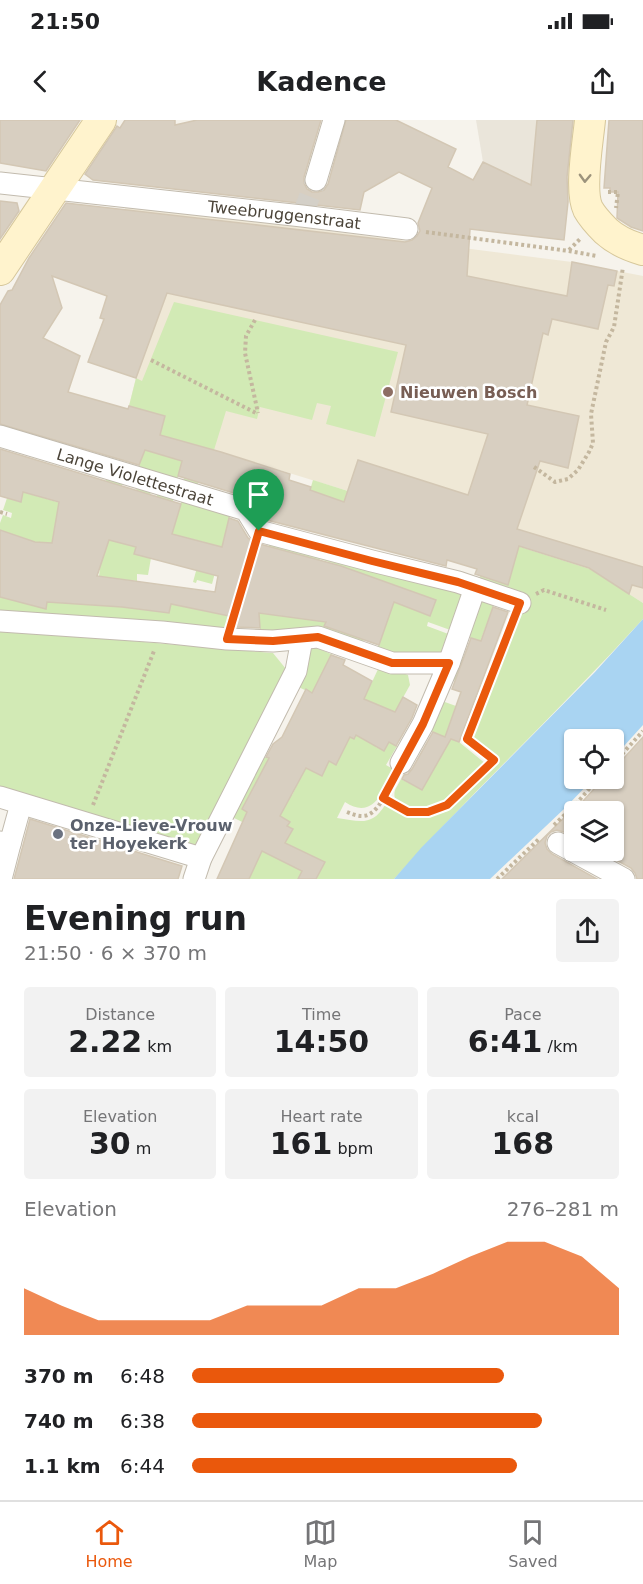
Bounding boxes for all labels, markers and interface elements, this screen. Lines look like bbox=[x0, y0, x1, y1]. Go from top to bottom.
text: 21:50 bbox=[30, 9, 100, 34]
icon: back bbox=[24, 65, 57, 98]
icon: share bbox=[586, 65, 619, 98]
text: Kadence bbox=[256, 66, 387, 97]
one-way arrow bbox=[579, 174, 592, 183]
street label: Tweebruggenstraat bbox=[206, 196, 362, 233]
place label: Nieuwen Bosch bbox=[400, 383, 537, 402]
marker: Nieuwen Bosch bbox=[381, 385, 395, 399]
street label: Lange Violettestraat bbox=[54, 444, 216, 509]
pin bbox=[233, 469, 284, 531]
icon: arrive bbox=[242, 478, 275, 511]
map controls bbox=[564, 729, 624, 861]
button: locate bbox=[564, 729, 624, 789]
button: layers bbox=[564, 801, 624, 861]
place label: Onze-Lieve-Vrouw ter Hoyekerk bbox=[70, 816, 233, 853]
marker: Onze-Lieve-Vrouw ter Hoyekerk bbox=[51, 827, 65, 841]
text: Evening run bbox=[24, 899, 247, 938]
button: share bbox=[556, 899, 619, 962]
text: 21:50 · 6 × 370 m bbox=[24, 941, 207, 965]
text: Distance bbox=[85, 1005, 155, 1024]
text: Time bbox=[302, 1005, 341, 1024]
text: Pace bbox=[504, 1005, 542, 1024]
text: 2.22 bbox=[68, 1024, 142, 1059]
text: 14:50 bbox=[274, 1024, 369, 1059]
text: 6:41 bbox=[468, 1024, 542, 1059]
text: km bbox=[142, 1037, 172, 1056]
text: /km bbox=[542, 1037, 578, 1056]
text: Elevation bbox=[83, 1107, 157, 1126]
text: Heart rate bbox=[280, 1107, 363, 1126]
text: kcal bbox=[507, 1107, 539, 1126]
text: 30 bbox=[89, 1126, 131, 1161]
text: 161 bbox=[270, 1126, 332, 1161]
text: 168 bbox=[492, 1126, 554, 1161]
text: m bbox=[131, 1139, 151, 1158]
text: bpm bbox=[332, 1139, 373, 1158]
text: Elevation bbox=[24, 1197, 117, 1221]
text: 276–281 m bbox=[507, 1197, 619, 1221]
text: 370 m bbox=[24, 1364, 94, 1388]
text: 6:48 bbox=[120, 1364, 165, 1388]
text: 740 m bbox=[24, 1409, 94, 1433]
text: 6:38 bbox=[120, 1409, 165, 1433]
text: 1.1 km bbox=[24, 1454, 101, 1478]
text: 6:44 bbox=[120, 1454, 165, 1478]
tab: Home bbox=[85, 1516, 133, 1571]
tab: Map bbox=[304, 1516, 337, 1571]
tab: Saved bbox=[508, 1516, 558, 1571]

